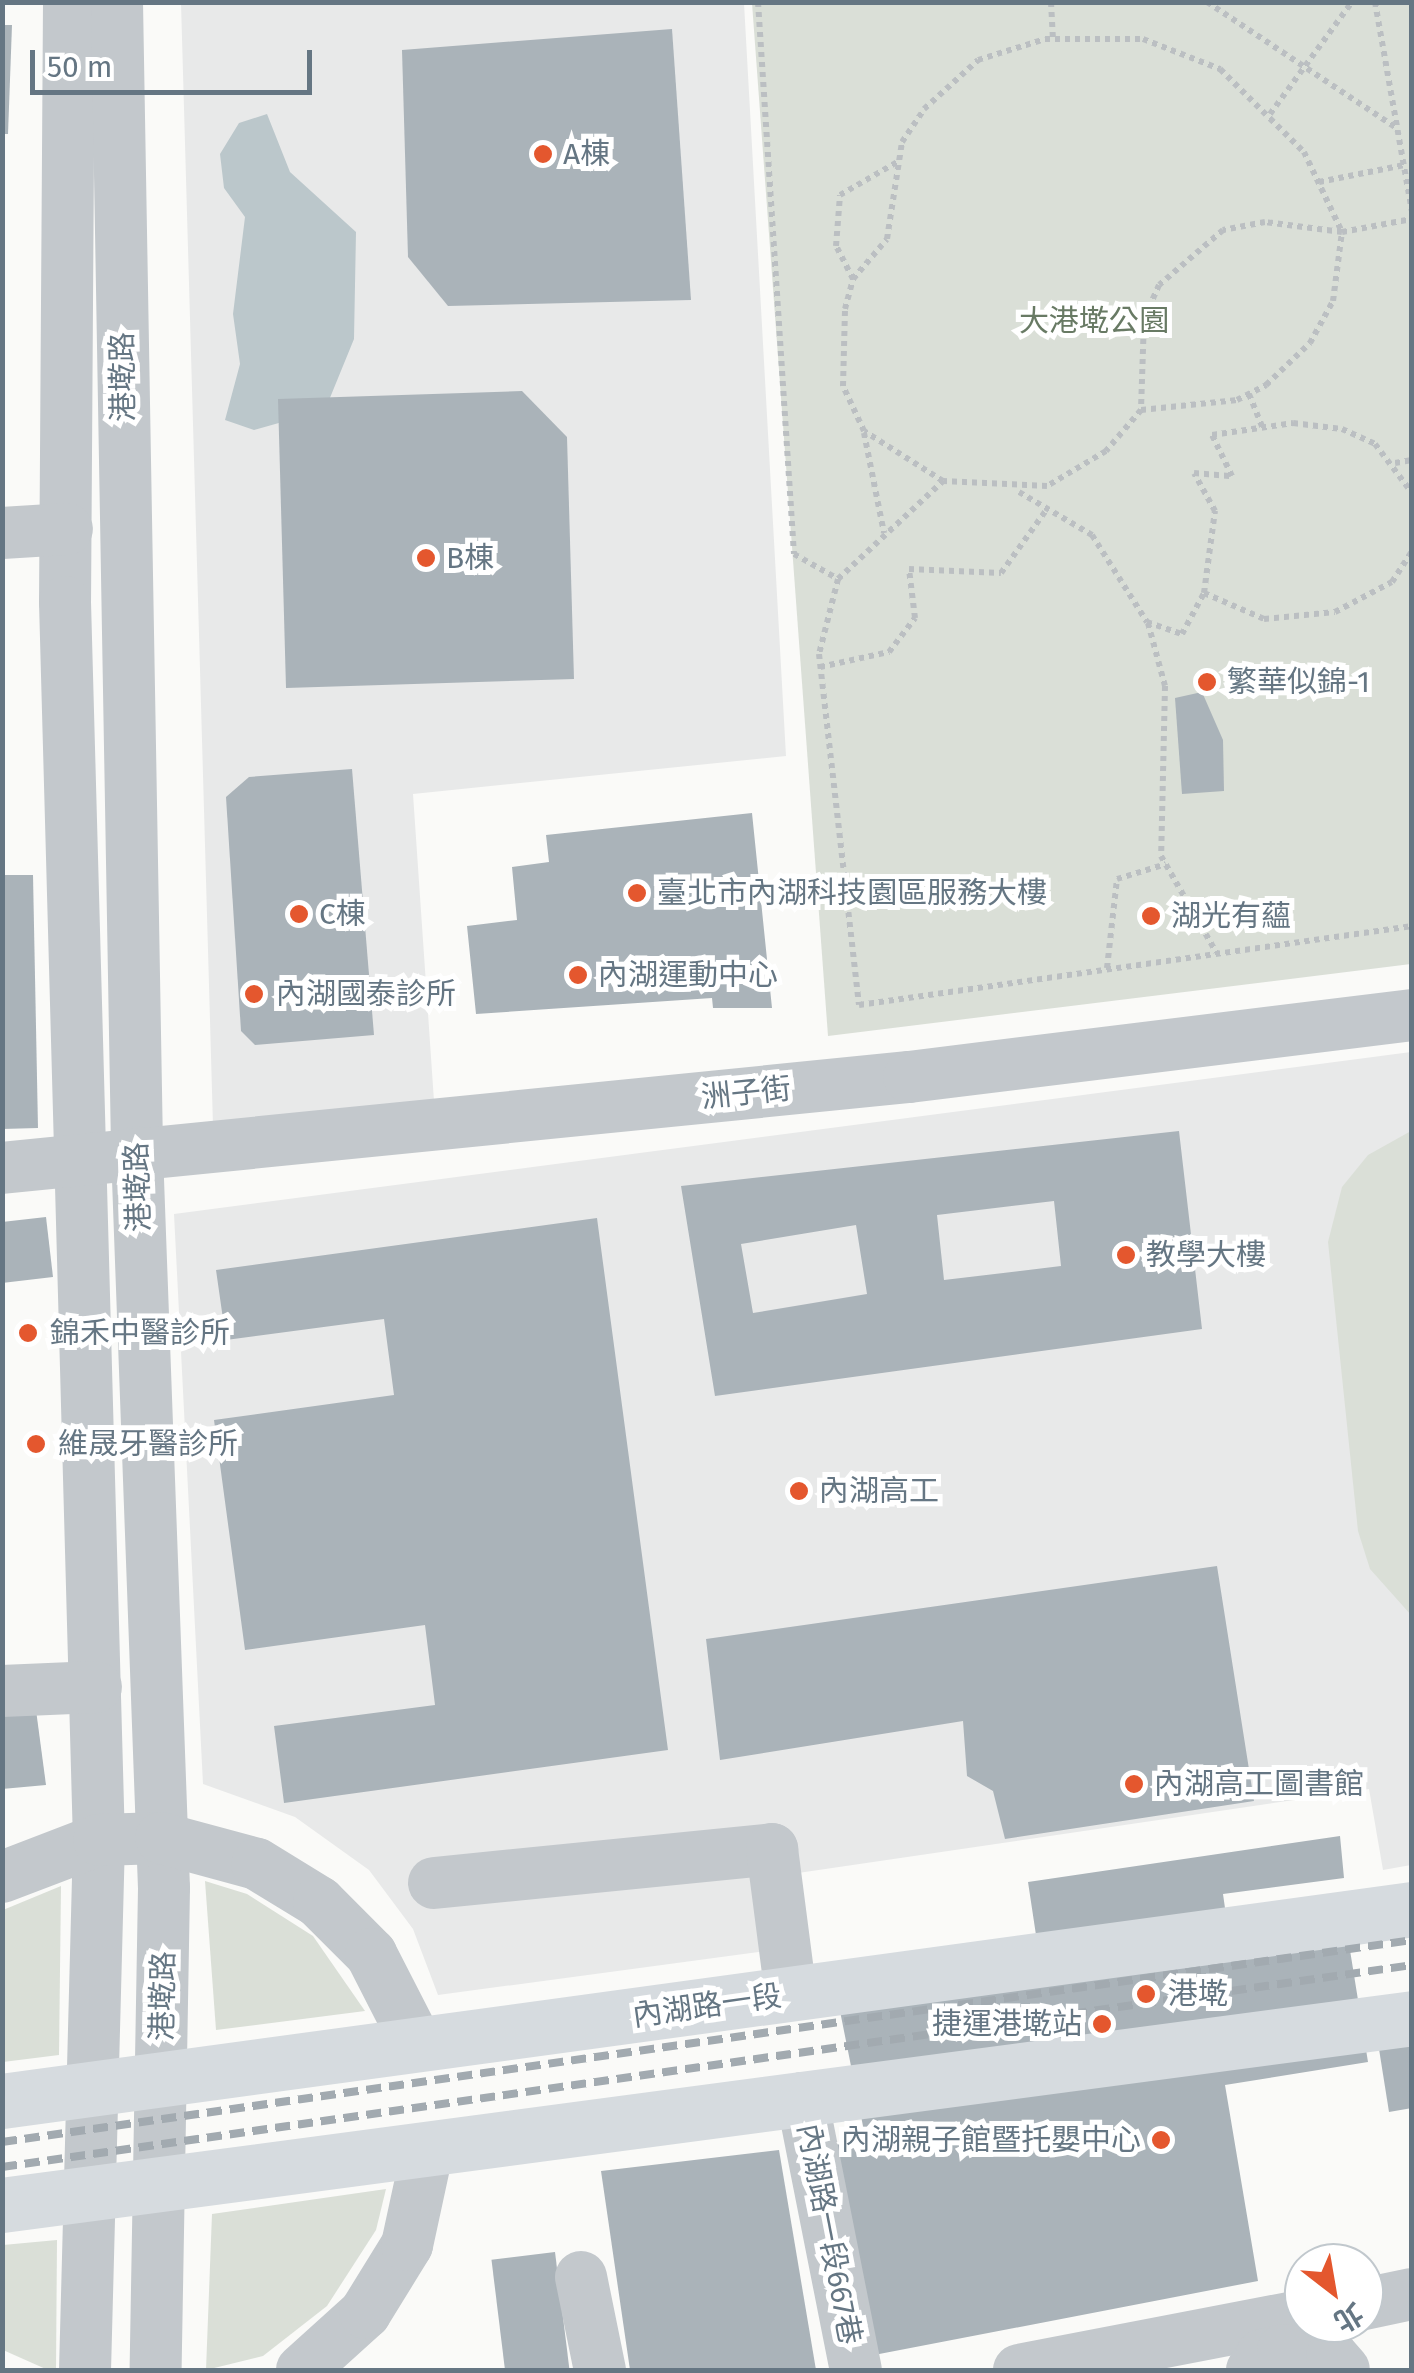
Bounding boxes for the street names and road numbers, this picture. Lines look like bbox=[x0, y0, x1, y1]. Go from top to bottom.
street label: 港墘路 bbox=[104, 332, 142, 422]
street label: 洲子街 bbox=[699, 1070, 793, 1116]
street label: 港墘路 bbox=[118, 1141, 158, 1233]
street label: 港墘路 bbox=[144, 1951, 182, 2041]
street label: 內湖路一段 bbox=[630, 1978, 784, 2034]
street label: 內湖路一段667巷 bbox=[790, 2120, 868, 2348]

